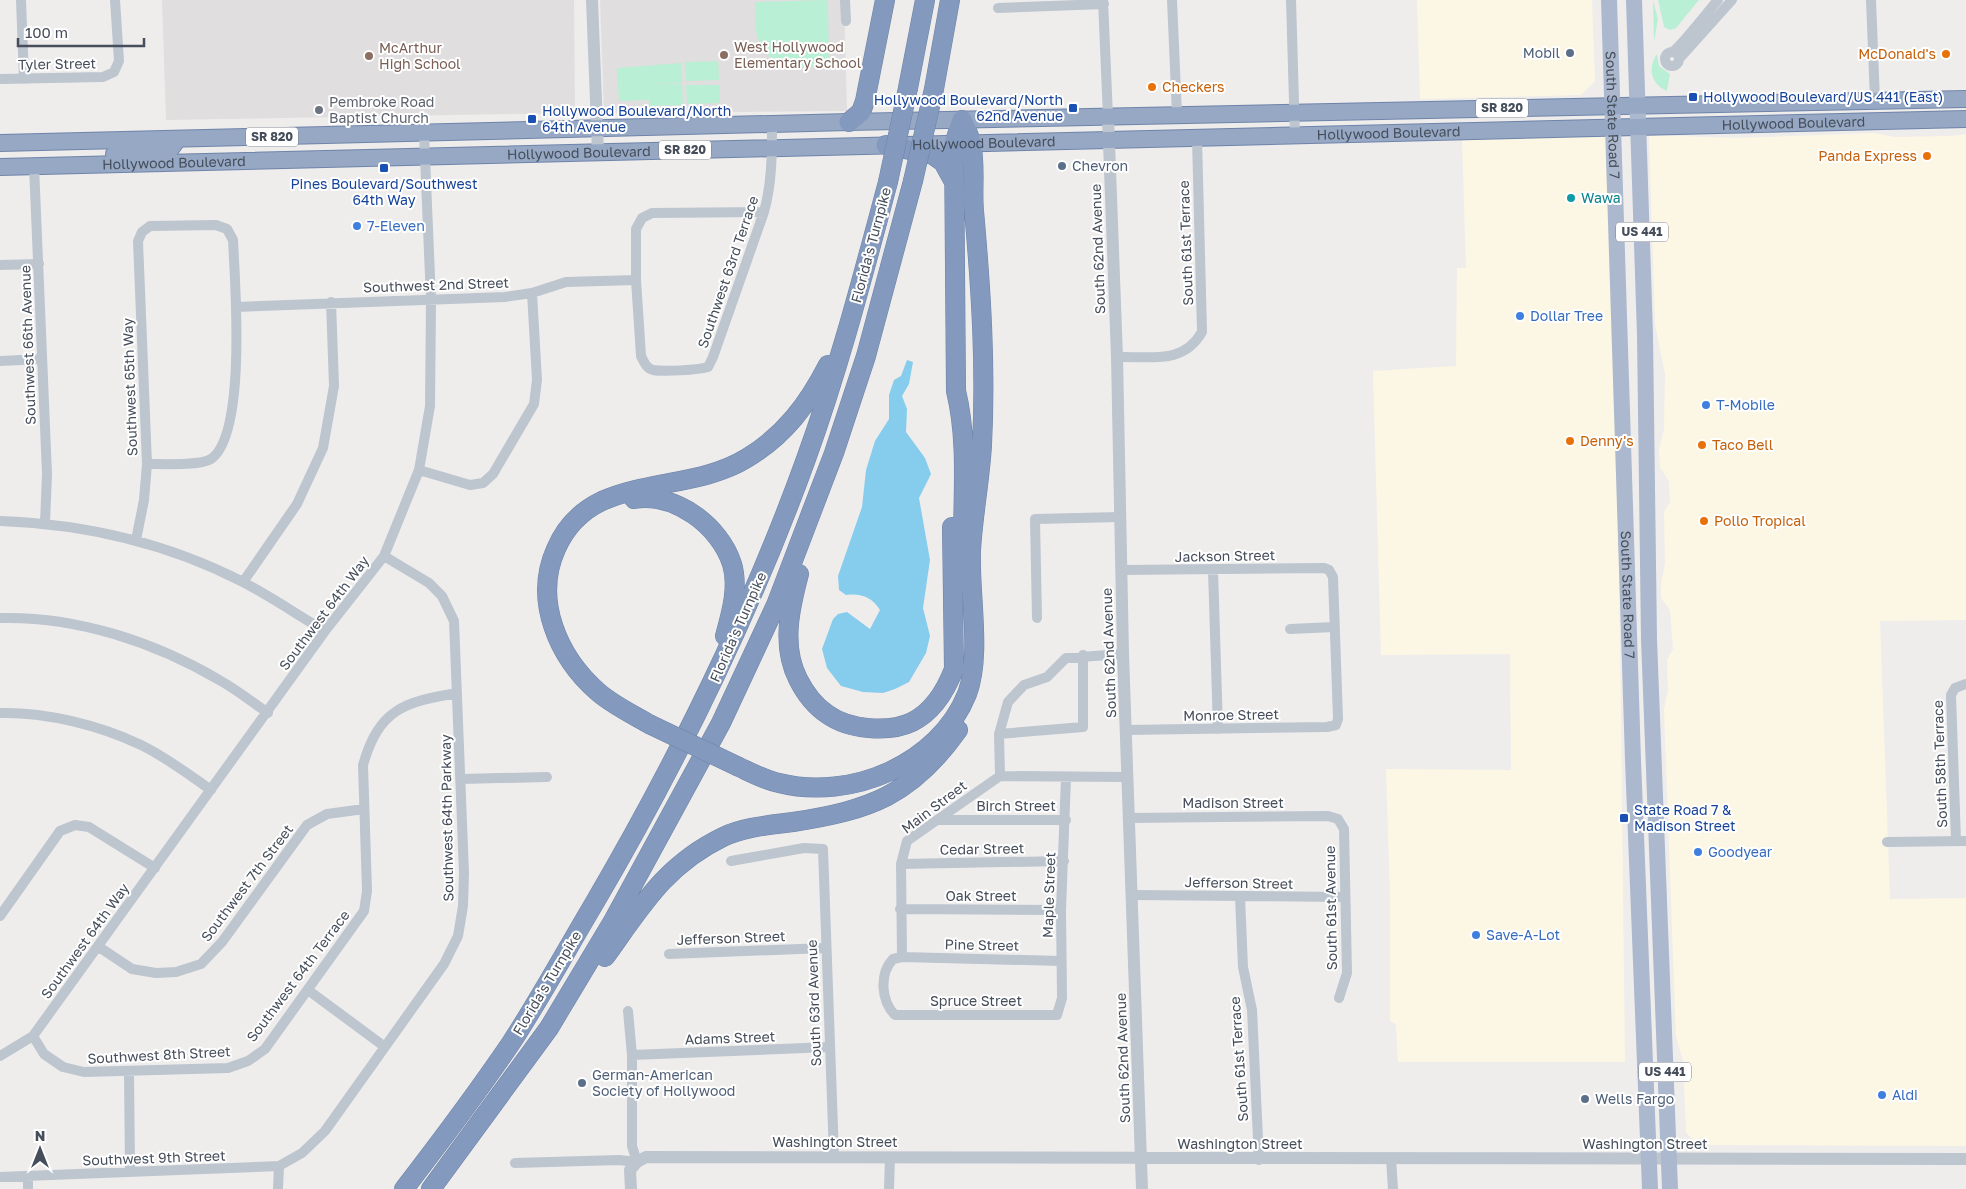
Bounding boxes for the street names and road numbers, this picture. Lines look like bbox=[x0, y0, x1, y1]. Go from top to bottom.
street label: South State Road 7 bbox=[1603, 51, 1624, 179]
street label: Tyler Street bbox=[18, 54, 96, 73]
road number: SR 820 bbox=[1476, 99, 1528, 118]
street label: Hollywood Boulevard bbox=[1721, 112, 1866, 133]
street label: Hollywood Boulevard bbox=[1317, 122, 1461, 143]
road number: SR 820 bbox=[246, 128, 298, 146]
street label: Hollywood Boulevard bbox=[912, 132, 1056, 153]
road number: SR 820 bbox=[659, 140, 711, 160]
street label: Hollywood Boulevard bbox=[507, 142, 651, 163]
street label: Hollywood Boulevard bbox=[102, 152, 246, 173]
street label: South 61st Terrace bbox=[1175, 180, 1196, 306]
street label: South 62nd Avenue bbox=[1087, 184, 1108, 314]
street label: Florida's Turnpike bbox=[847, 185, 894, 304]
street label: Southwest 63rd Terrace bbox=[693, 194, 762, 350]
road number: US 441 bbox=[1616, 222, 1668, 242]
street label: Southwest 66th Avenue bbox=[16, 265, 39, 425]
street label: Southwest 2nd Street bbox=[363, 273, 509, 296]
street label: Southwest 65th Way bbox=[119, 317, 140, 456]
street label: South State Road 7 bbox=[1618, 530, 1639, 659]
street label: Jackson Street bbox=[1175, 546, 1275, 565]
street label: Southwest 64th Way bbox=[275, 552, 372, 673]
street label: Florida's Turnpike bbox=[706, 569, 769, 684]
street label: South 62nd Avenue bbox=[1098, 588, 1119, 718]
street label: South 58th Terrace bbox=[1929, 700, 1950, 828]
street label: Monroe Street bbox=[1183, 705, 1279, 724]
street label: Southwest 64th Parkway bbox=[437, 734, 456, 902]
street label: Main Street bbox=[898, 777, 970, 837]
street label: Madison Street bbox=[1182, 794, 1284, 811]
street label: Birch Street bbox=[976, 797, 1056, 814]
street label: Southwest 7th Street bbox=[197, 821, 296, 945]
street label: Cedar Street bbox=[940, 839, 1024, 858]
street label: South 61st Avenue bbox=[1321, 845, 1340, 971]
street label: Maple Street bbox=[1039, 852, 1058, 938]
street label: Jefferson Street bbox=[1184, 873, 1294, 892]
street label: Southwest 64th Way bbox=[37, 879, 132, 1002]
street label: Oak Street bbox=[945, 887, 1017, 904]
street label: Southwest 64th Terrace bbox=[243, 907, 353, 1045]
street label: Florida's Turnpike bbox=[509, 927, 584, 1038]
street label: Jefferson Street bbox=[676, 927, 786, 948]
street label: Pine Street bbox=[945, 935, 1019, 954]
street label: South 63rd Avenue bbox=[803, 939, 824, 1067]
street label: Spruce Street bbox=[930, 992, 1022, 1009]
street label: South 62nd Avenue bbox=[1112, 993, 1133, 1123]
street label: South 61st Terrace bbox=[1226, 996, 1251, 1122]
street label: Adams Street bbox=[684, 1027, 776, 1048]
street label: Southwest 8th Street bbox=[87, 1042, 231, 1067]
road number: US 441 bbox=[1639, 1062, 1691, 1082]
street label: Washington Street bbox=[772, 1133, 898, 1150]
street label: Washington Street bbox=[1177, 1135, 1303, 1152]
street label: Washington Street bbox=[1582, 1135, 1708, 1152]
street label: Southwest 9th Street bbox=[82, 1147, 226, 1168]

